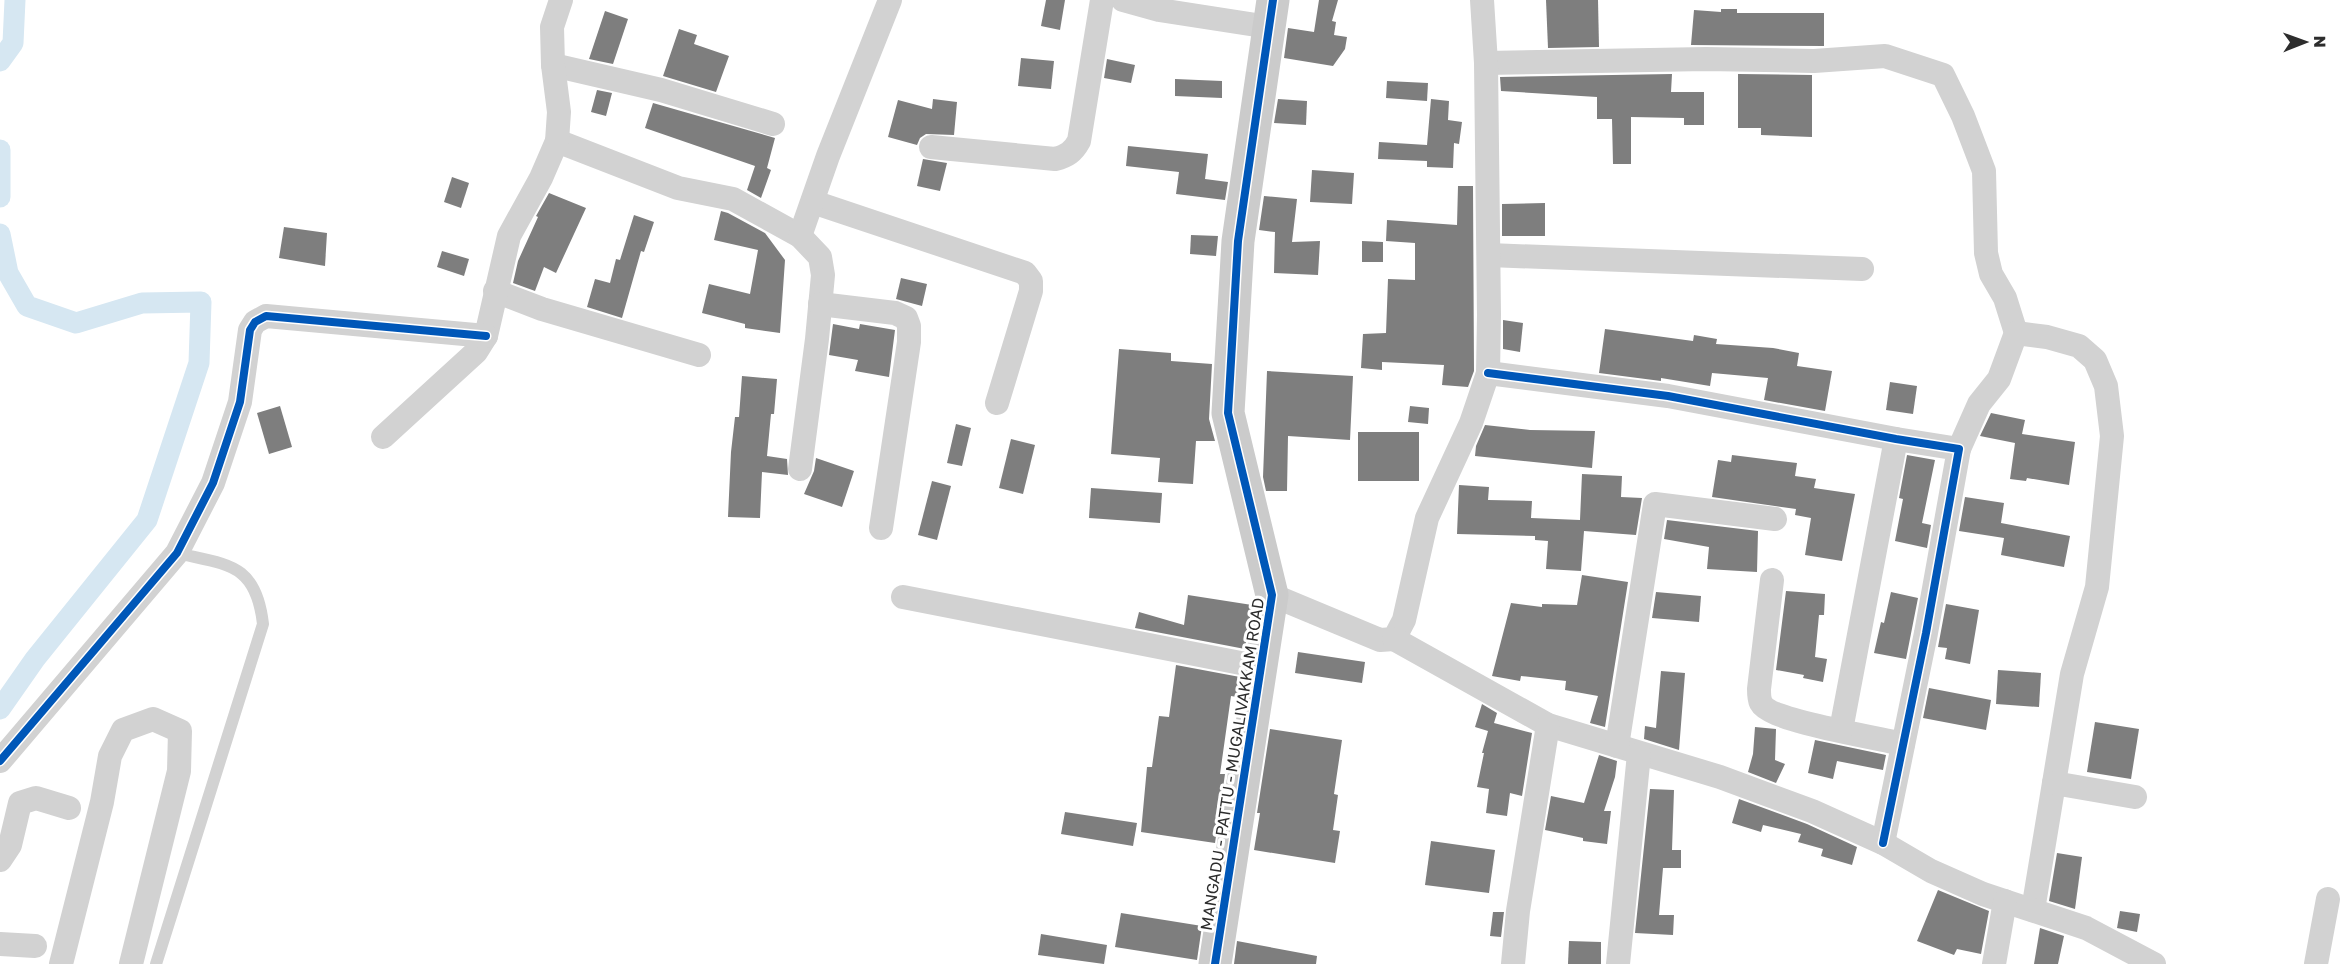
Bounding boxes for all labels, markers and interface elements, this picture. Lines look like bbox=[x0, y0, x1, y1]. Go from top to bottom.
north arrow bbox=[2275, 12, 2335, 72]
text: N bbox=[2310, 35, 2330, 48]
street label: MANGADU - PATTU - MUGALIVAKKAM ROAD bbox=[1196, 596, 1268, 932]

